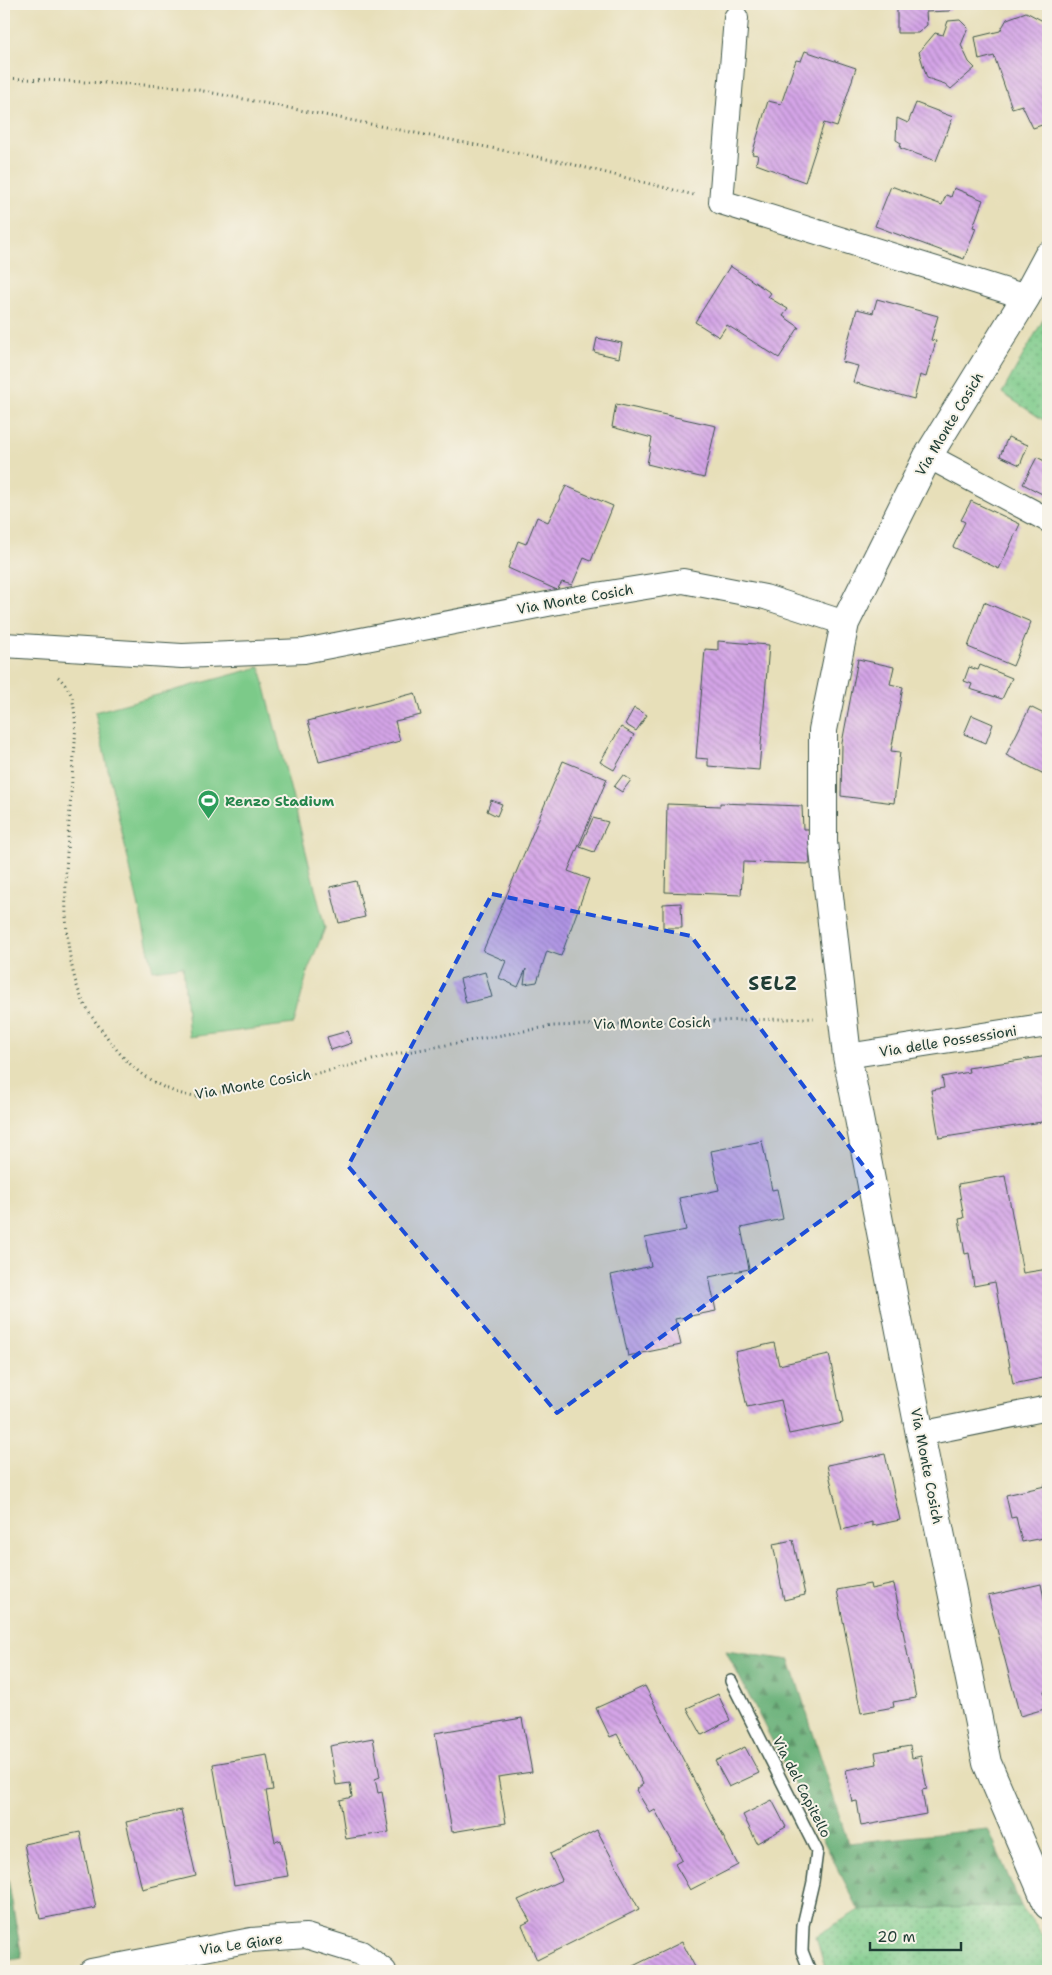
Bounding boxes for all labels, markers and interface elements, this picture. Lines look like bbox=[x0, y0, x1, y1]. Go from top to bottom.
street label: Via Monte Cosich bbox=[911, 369, 987, 479]
street label: Via Monte Cosich bbox=[515, 580, 635, 618]
sports icon: Renzo Stadium bbox=[197, 789, 221, 820]
place label: Renzo Stadium bbox=[225, 792, 335, 810]
district label: SELZ bbox=[748, 971, 798, 996]
street label: Via Monte Cosich bbox=[593, 1013, 711, 1033]
street label: Via delle Possessioni bbox=[878, 1021, 1018, 1061]
street label: Via Monte Cosich bbox=[193, 1065, 313, 1103]
street label: Via Monte Cosich bbox=[907, 1406, 947, 1526]
street label: Via del Capitello bbox=[769, 1733, 835, 1841]
scale bar bbox=[870, 1920, 961, 1952]
text: 20 m bbox=[877, 1927, 916, 1947]
street label: Via Le Giare bbox=[198, 1929, 284, 1959]

